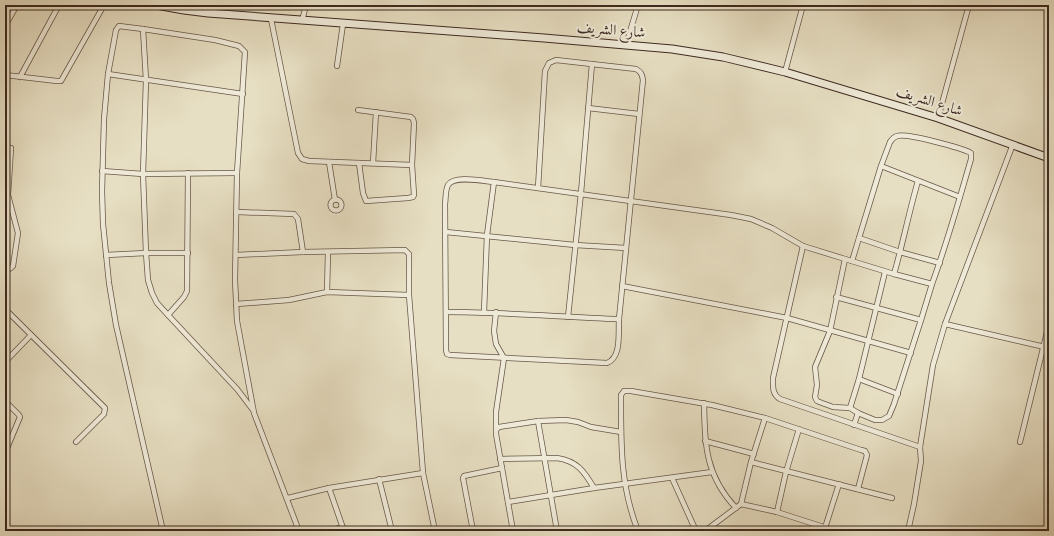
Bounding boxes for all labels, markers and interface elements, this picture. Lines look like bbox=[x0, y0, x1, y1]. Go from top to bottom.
street label: شارع الشريف bbox=[576, 18, 646, 45]
street label: شارع الشريف bbox=[893, 81, 965, 124]

